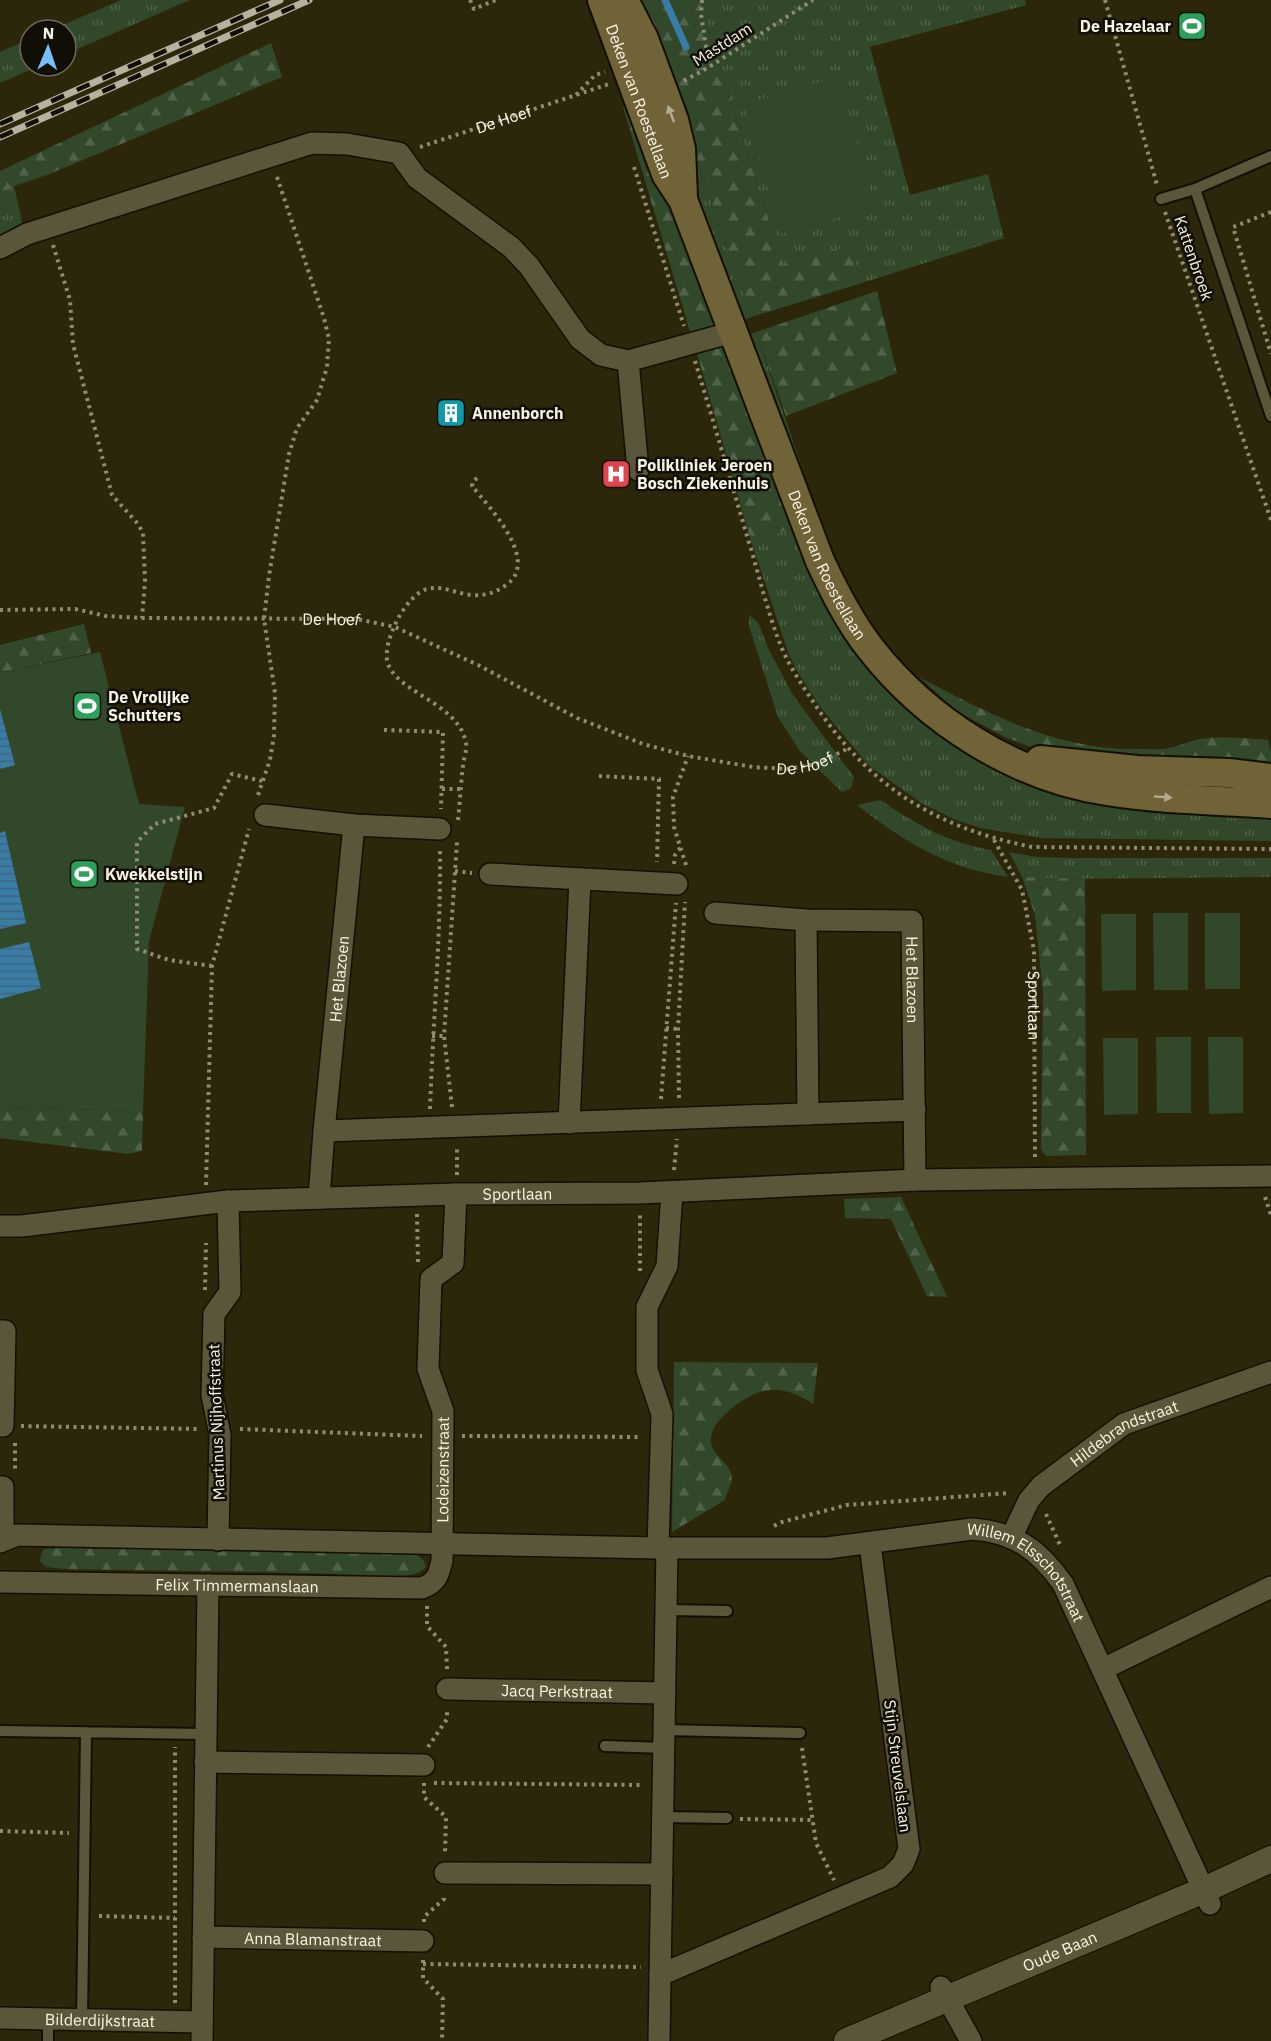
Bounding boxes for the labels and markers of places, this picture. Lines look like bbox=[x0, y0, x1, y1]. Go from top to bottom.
sports icon: De Hazelaar bbox=[1176, 10, 1208, 42]
place label: De Hazelaar bbox=[1080, 16, 1172, 36]
building icon: Annenborch bbox=[435, 397, 467, 429]
place label: Annenborch bbox=[472, 403, 564, 423]
place label: Polikliniek Jeroen Bosch Ziekenhuis bbox=[637, 455, 772, 493]
hospital icon: Polikliniek Jeroen Bosch Ziekenhuis bbox=[600, 458, 632, 490]
place label: De Vrolijke Schutters bbox=[108, 687, 189, 725]
sports icon: De Vrolijke Schutters bbox=[71, 690, 103, 722]
sports icon: Kwekkelstijn bbox=[68, 858, 100, 890]
place label: Kwekkelstijn bbox=[105, 864, 203, 884]

